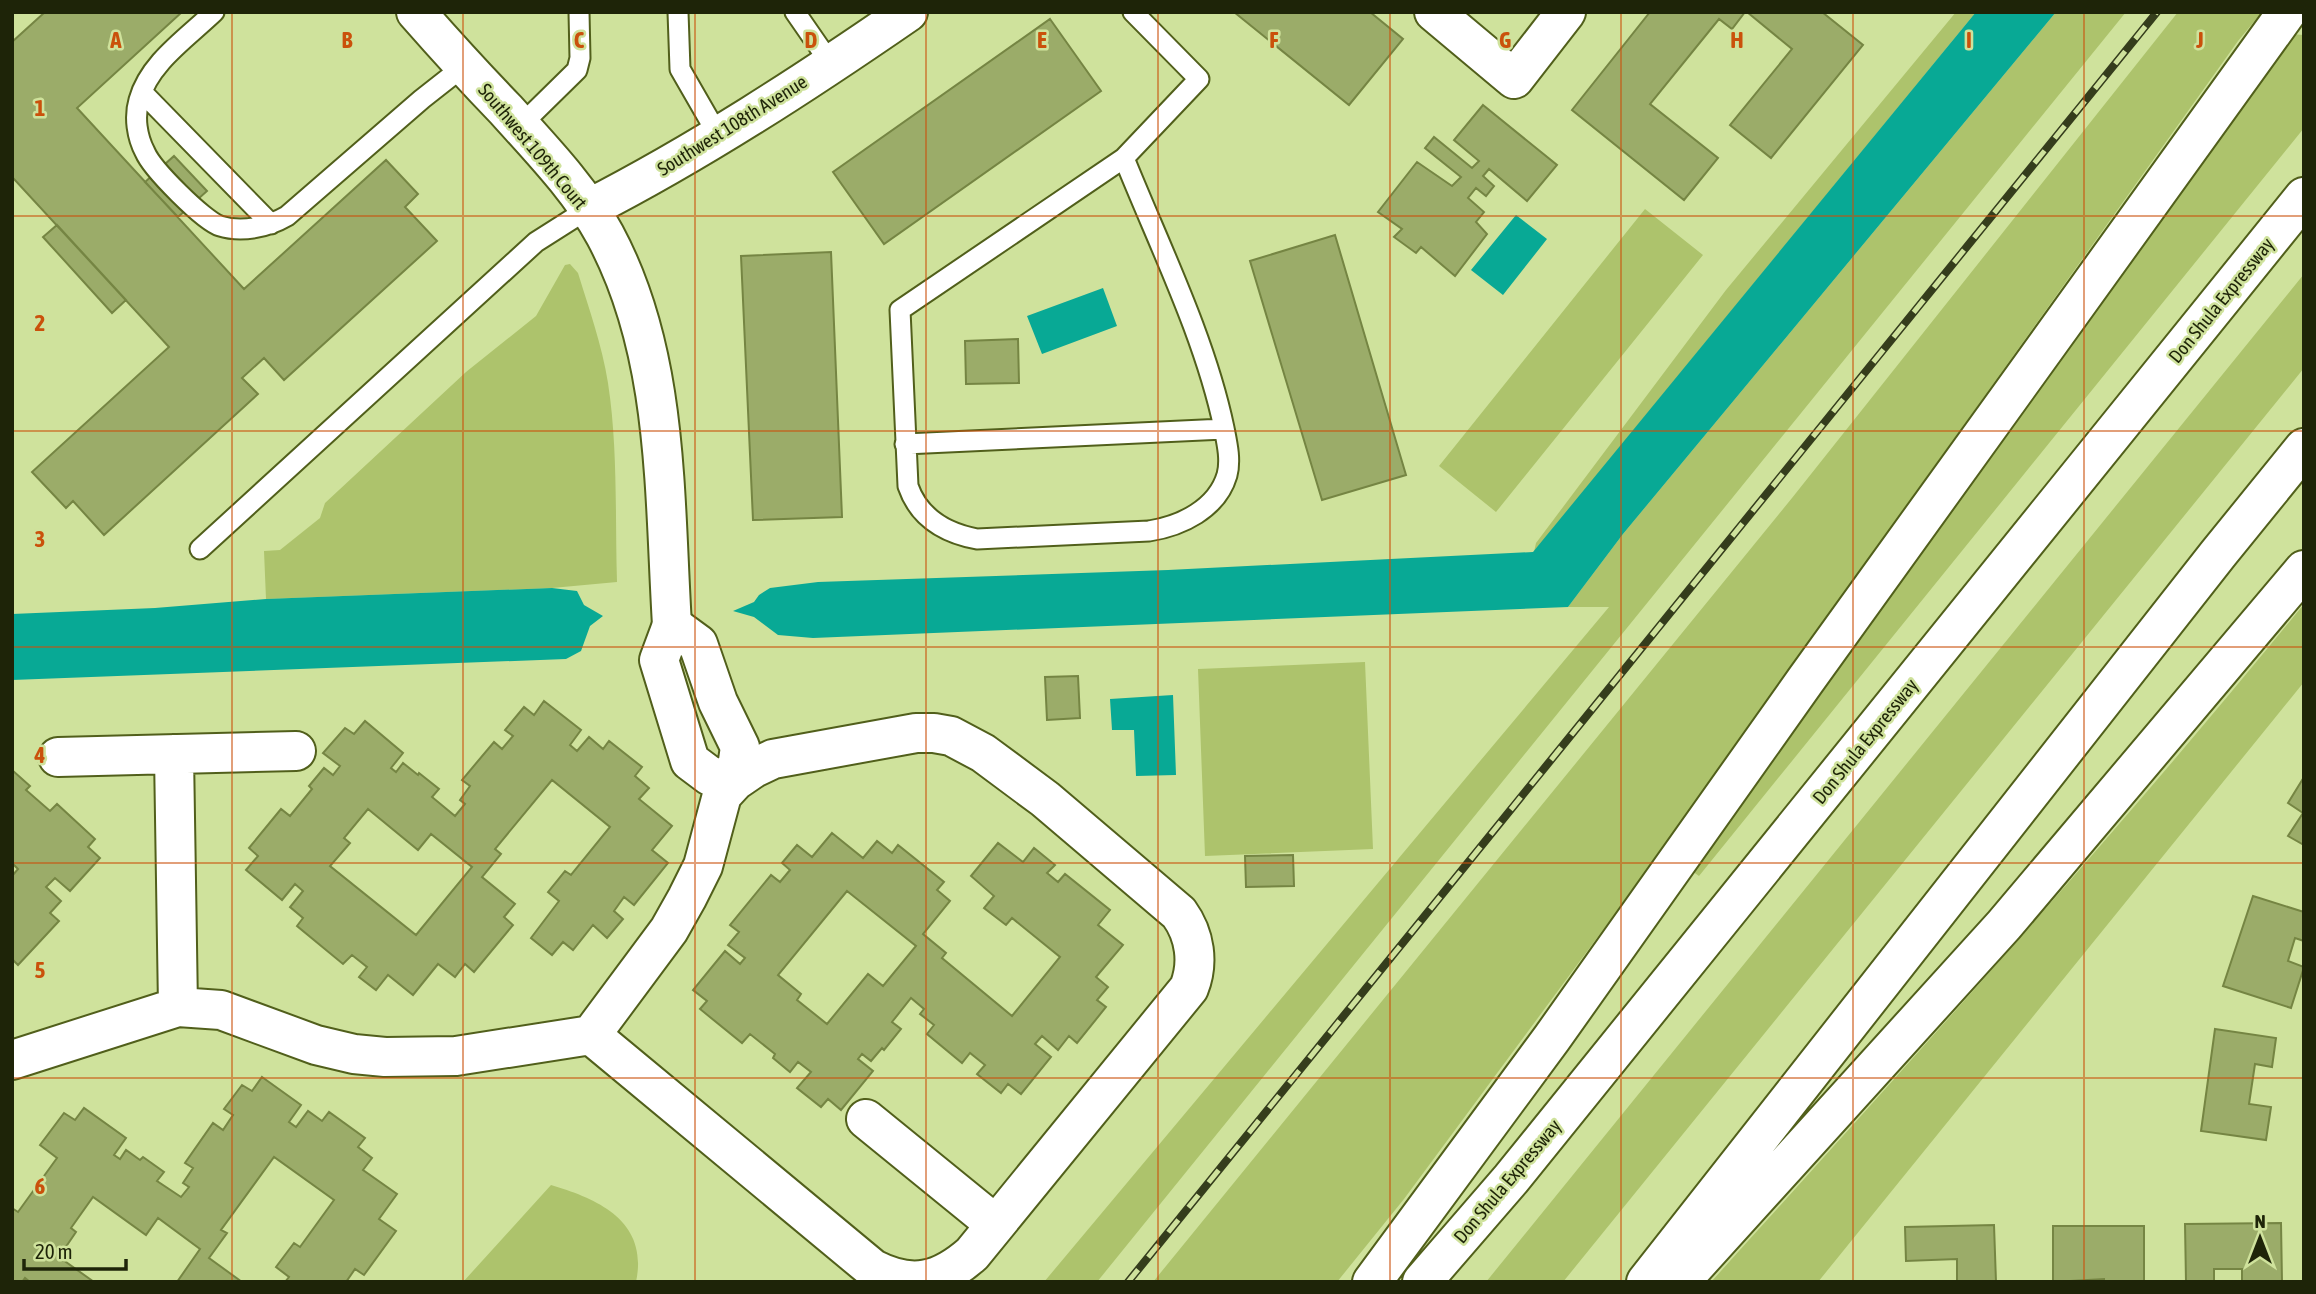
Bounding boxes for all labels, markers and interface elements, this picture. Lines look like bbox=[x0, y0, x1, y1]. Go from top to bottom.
text: A bbox=[109, 27, 122, 53]
text: B bbox=[342, 27, 353, 53]
text: C bbox=[574, 27, 585, 53]
text: D bbox=[805, 27, 818, 53]
text: E bbox=[1037, 27, 1047, 53]
text: F bbox=[1269, 27, 1279, 53]
text: G bbox=[1499, 27, 1511, 53]
text: H bbox=[1730, 27, 1744, 53]
text: I bbox=[1966, 27, 1972, 53]
text: J bbox=[2195, 27, 2204, 53]
street label: Southwest 108th Avenue bbox=[653, 70, 811, 180]
street label: Southwest 109th Court bbox=[474, 79, 592, 213]
text: 1 bbox=[35, 95, 46, 121]
street label: Don Shula Expressway bbox=[2164, 233, 2278, 367]
text: 2 bbox=[35, 310, 45, 336]
text: 3 bbox=[35, 526, 45, 552]
street label: Don Shula Expressway bbox=[1808, 674, 1922, 808]
text: 4 bbox=[34, 742, 46, 768]
text: 5 bbox=[35, 957, 46, 983]
street label: Don Shula Expressway bbox=[1449, 1115, 1565, 1247]
text: 6 bbox=[35, 1173, 46, 1199]
north arrow bbox=[2225, 1203, 2295, 1273]
text: N bbox=[2254, 1210, 2266, 1232]
scale bar bbox=[24, 1228, 126, 1272]
text: 20 m bbox=[35, 1239, 73, 1263]

